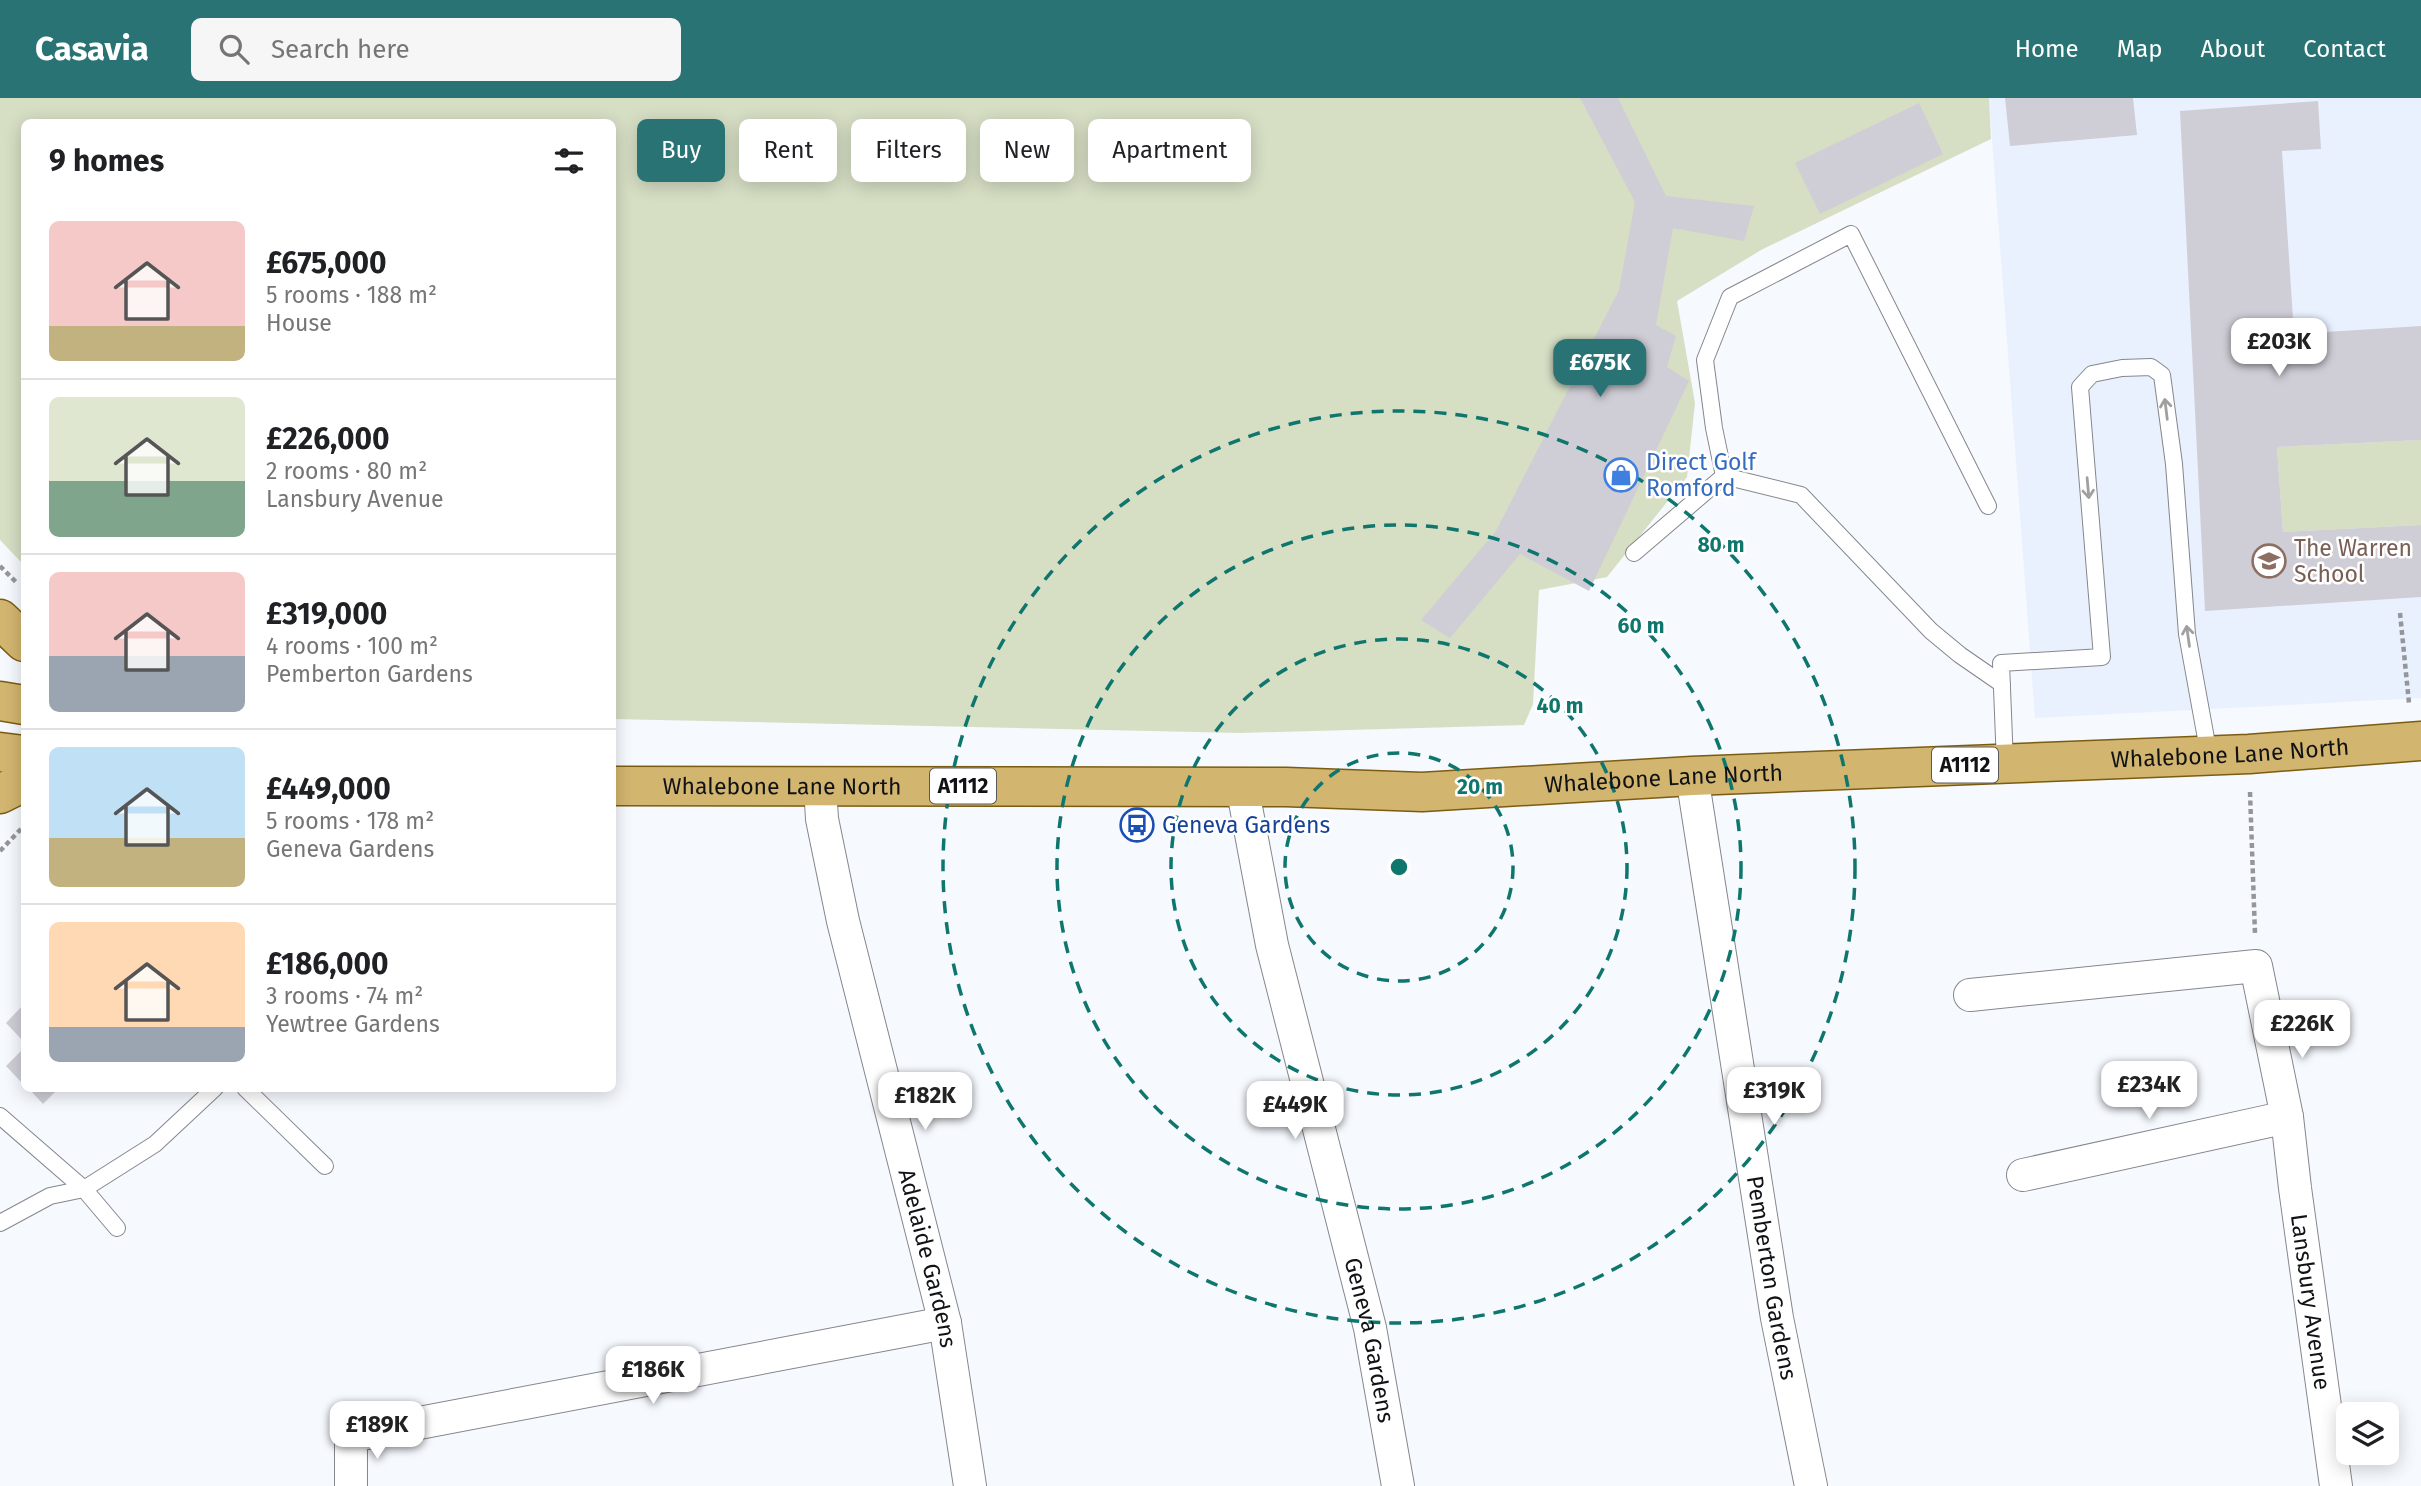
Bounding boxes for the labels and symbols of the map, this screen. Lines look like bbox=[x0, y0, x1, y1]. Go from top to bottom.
pin: £203K bbox=[2230, 318, 2328, 378]
pin: £675K bbox=[1551, 340, 1649, 399]
one-way arrow bbox=[2160, 399, 2173, 421]
place label: Direct Golf Romford bbox=[1646, 448, 1758, 502]
shop icon: Direct Golf Romford bbox=[1602, 456, 1640, 494]
one-way arrow bbox=[2082, 477, 2095, 499]
text: 80 m bbox=[1697, 532, 1745, 558]
place label: The Warren School bbox=[2294, 534, 2412, 588]
school or university icon: The Warren School bbox=[2250, 542, 2288, 580]
text: 60 m bbox=[1618, 613, 1664, 639]
one-way arrow bbox=[2181, 625, 2194, 648]
text: 40 m bbox=[1537, 693, 1583, 719]
street label: Whalebone Lane North bbox=[2110, 732, 2350, 773]
road number: A1112 bbox=[1932, 748, 1998, 782]
street label: Whalebone Lane North bbox=[1543, 758, 1783, 799]
road number: A1112 bbox=[930, 768, 996, 804]
street label: Whalebone Lane North bbox=[663, 772, 901, 800]
text: 20 m bbox=[1457, 774, 1503, 800]
bus stop icon: Geneva Gardens bbox=[1118, 806, 1156, 844]
place label: Geneva Gardens bbox=[1162, 811, 1330, 839]
centre of rings bbox=[1387, 855, 1411, 879]
pin: £226K bbox=[2253, 1000, 2351, 1060]
pin: £234K bbox=[2100, 1062, 2198, 1121]
pin: £319K bbox=[1725, 1068, 1823, 1127]
pin: £182K bbox=[876, 1072, 974, 1132]
pin: £449K bbox=[1246, 1082, 1344, 1141]
street label: Adelaide Gardens bbox=[892, 1166, 963, 1350]
street label: Pemberton Gardens bbox=[1741, 1174, 1803, 1382]
street label: Lansbury Avenue bbox=[2285, 1212, 2337, 1392]
street label: Geneva Gardens bbox=[1339, 1254, 1401, 1425]
pin: £186K bbox=[604, 1346, 702, 1406]
pin: £189K bbox=[328, 1402, 426, 1461]

